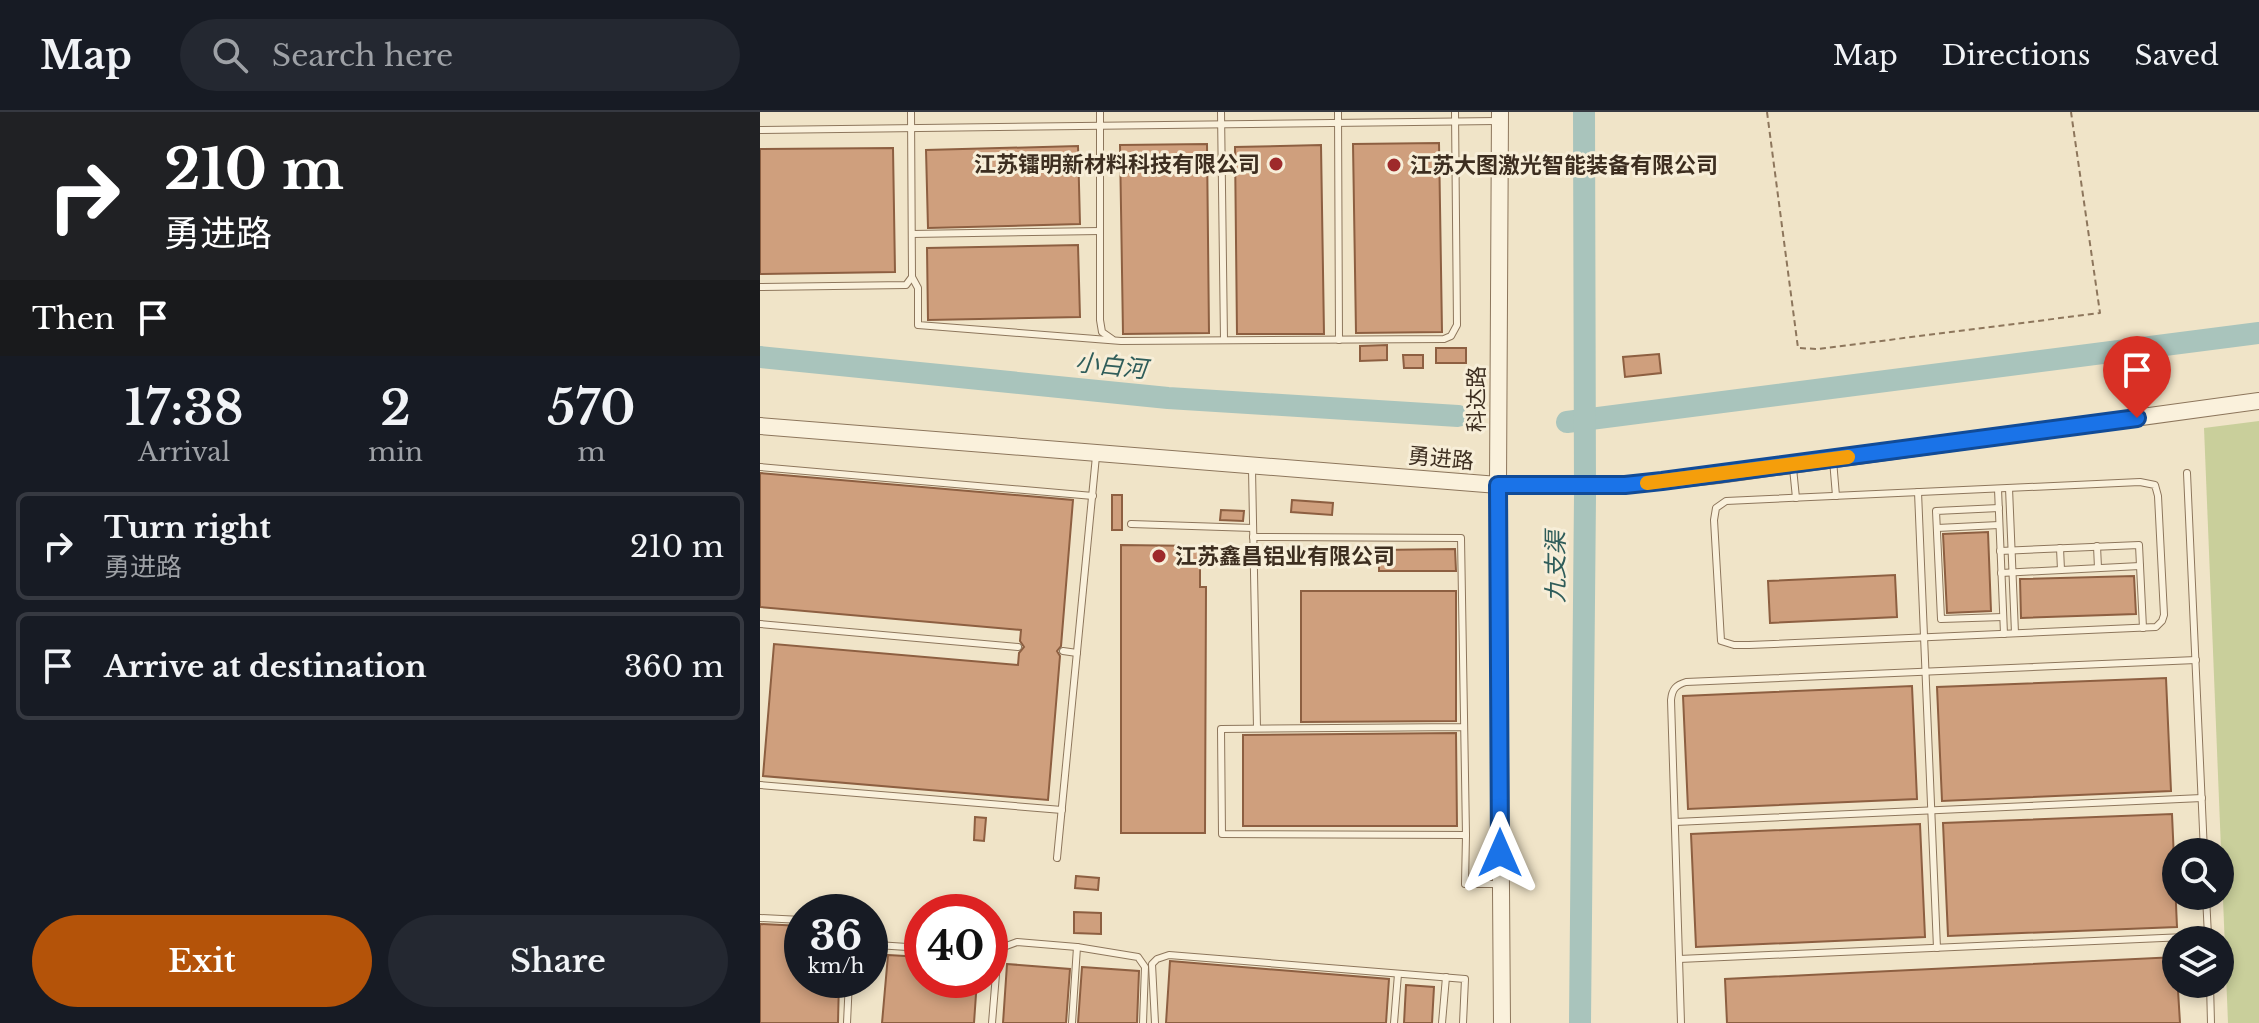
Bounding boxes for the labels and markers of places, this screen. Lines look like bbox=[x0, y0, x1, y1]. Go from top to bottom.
place label: 江苏镭明新材料科技有限公司 bbox=[974, 151, 1260, 178]
place label: 江苏大图激光智能装备有限公司 bbox=[1410, 152, 1718, 179]
marker: 江苏镭明新材料科技有限公司 bbox=[1267, 155, 1285, 173]
marker: 江苏大图激光智能装备有限公司 bbox=[1385, 156, 1403, 174]
pin bbox=[2103, 336, 2171, 418]
place label: 江苏鑫昌铝业有限公司 bbox=[1175, 543, 1395, 570]
marker: 江苏鑫昌铝业有限公司 bbox=[1150, 547, 1168, 565]

